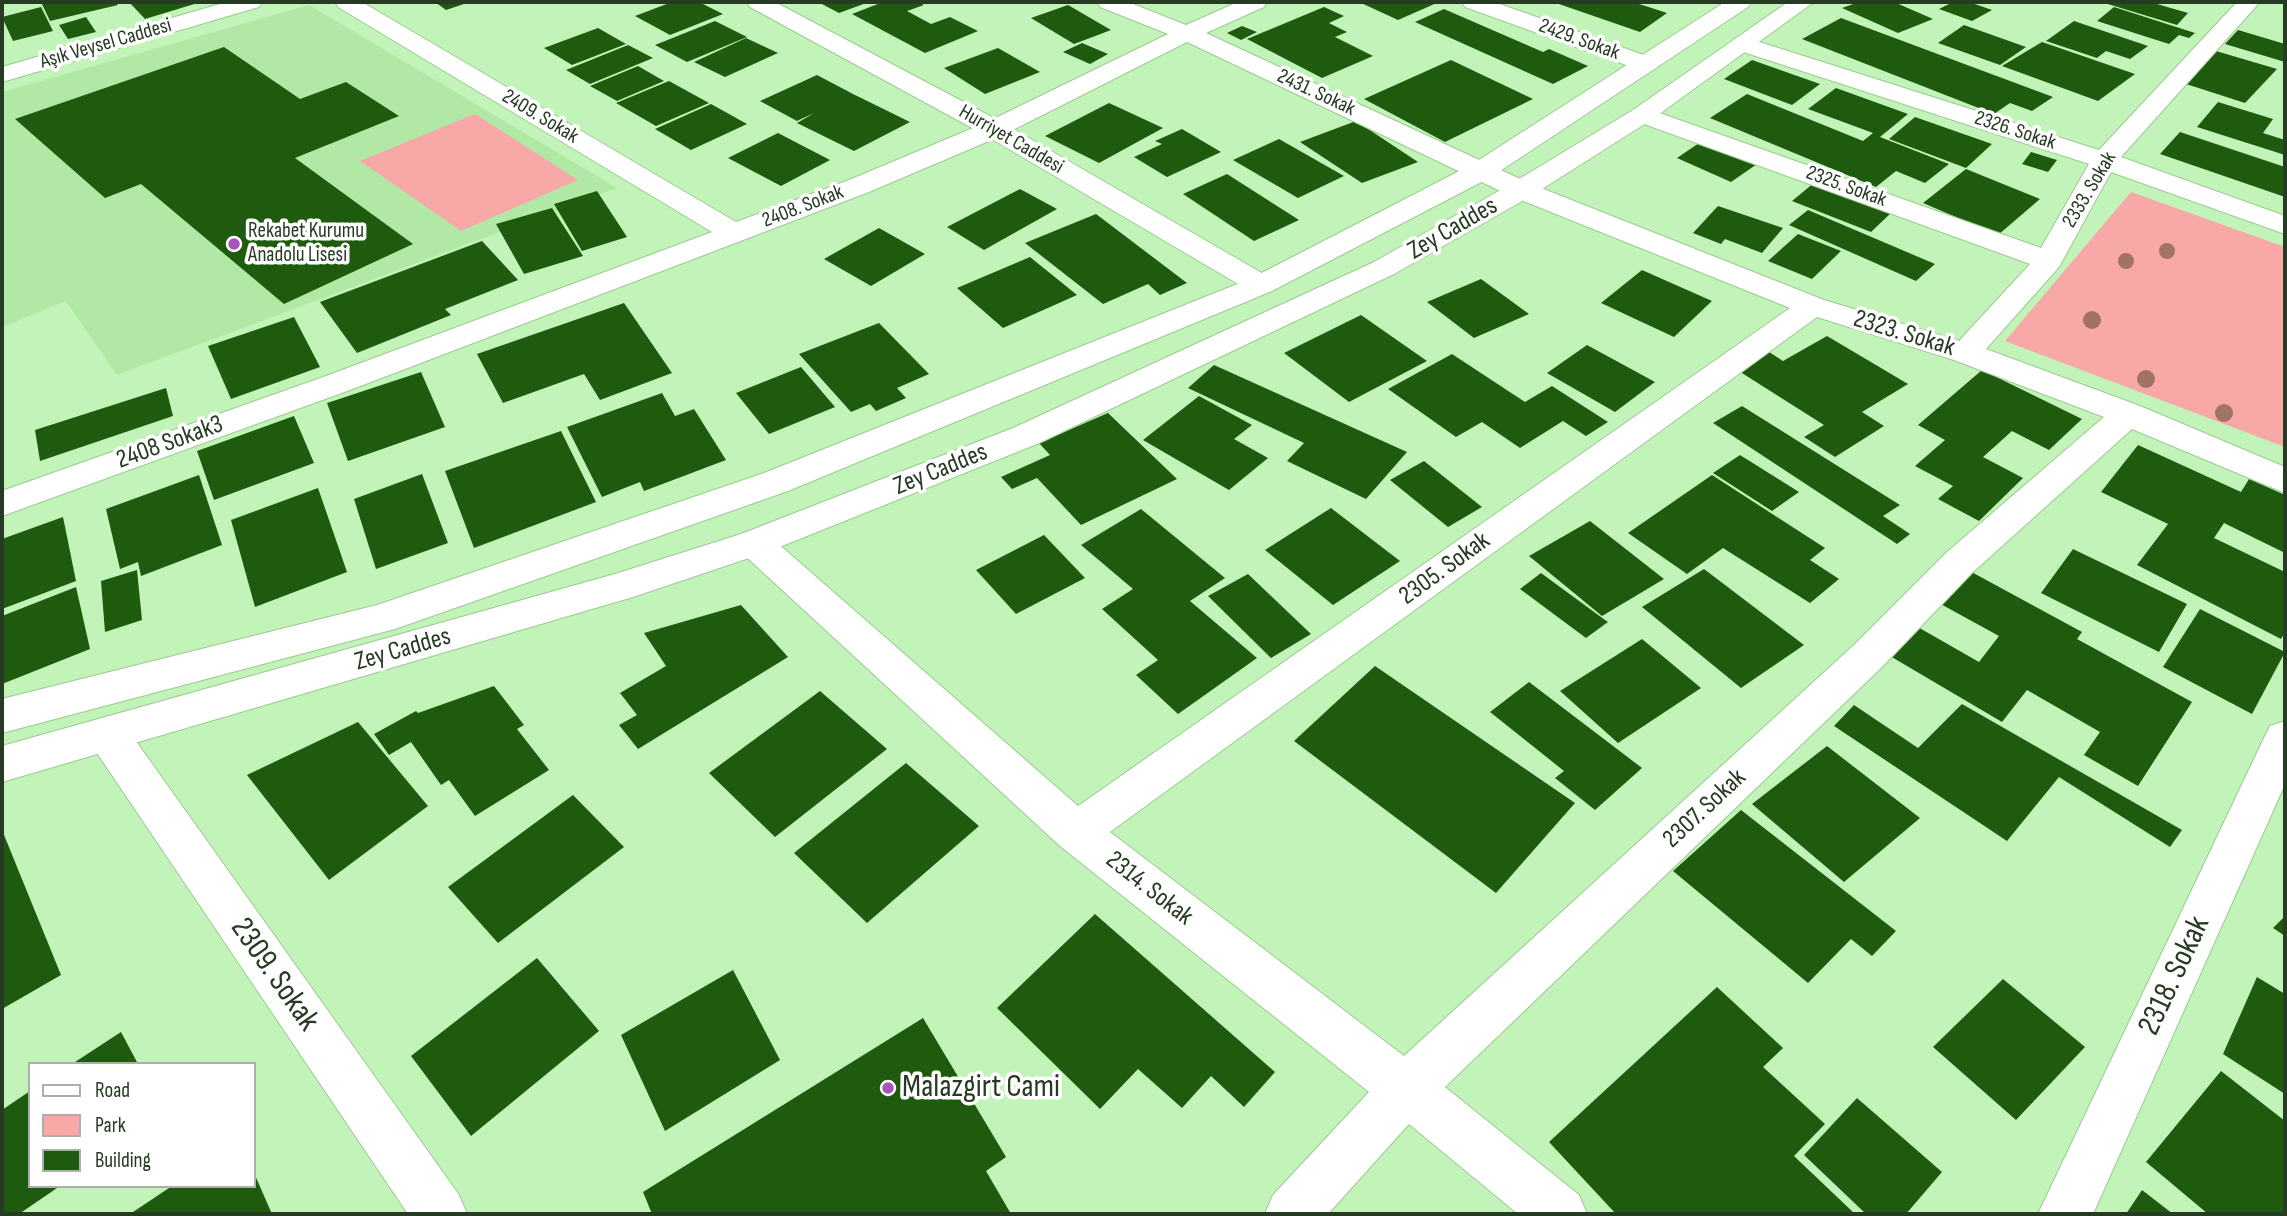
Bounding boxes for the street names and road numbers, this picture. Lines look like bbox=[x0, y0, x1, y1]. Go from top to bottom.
street label: Aşık Veysel Caddesi bbox=[37, 13, 175, 75]
street label: 2429. Sokak bbox=[1535, 14, 1623, 66]
street label: 2431. Sokak bbox=[1273, 64, 1359, 122]
street label: 2409. Sokak bbox=[497, 84, 583, 150]
street label: Hurriyet Caddesi bbox=[954, 100, 1068, 180]
street label: 2326. Sokak bbox=[1971, 106, 2059, 156]
street label: 2333. Sokak bbox=[2058, 147, 2122, 233]
street label: 2325. Sokak bbox=[1802, 161, 1890, 213]
street label: 2408. Sokak bbox=[759, 180, 847, 234]
street label: Zey Caddes bbox=[1403, 191, 1503, 267]
street label: 2323. Sokak bbox=[1850, 304, 1958, 364]
street label: 2408 Sokak3 bbox=[112, 409, 228, 477]
street label: Zey Caddes bbox=[890, 437, 992, 503]
street label: 2305. Sokak bbox=[1394, 526, 1496, 612]
street label: Zey Caddes bbox=[351, 621, 455, 679]
street label: 2307. Sokak bbox=[1657, 763, 1753, 855]
street label: 2314. Sokak bbox=[1099, 845, 1199, 933]
street label: 2309. Sokak bbox=[221, 911, 327, 1039]
street label: 2318. Sokak bbox=[2131, 911, 2219, 1041]

